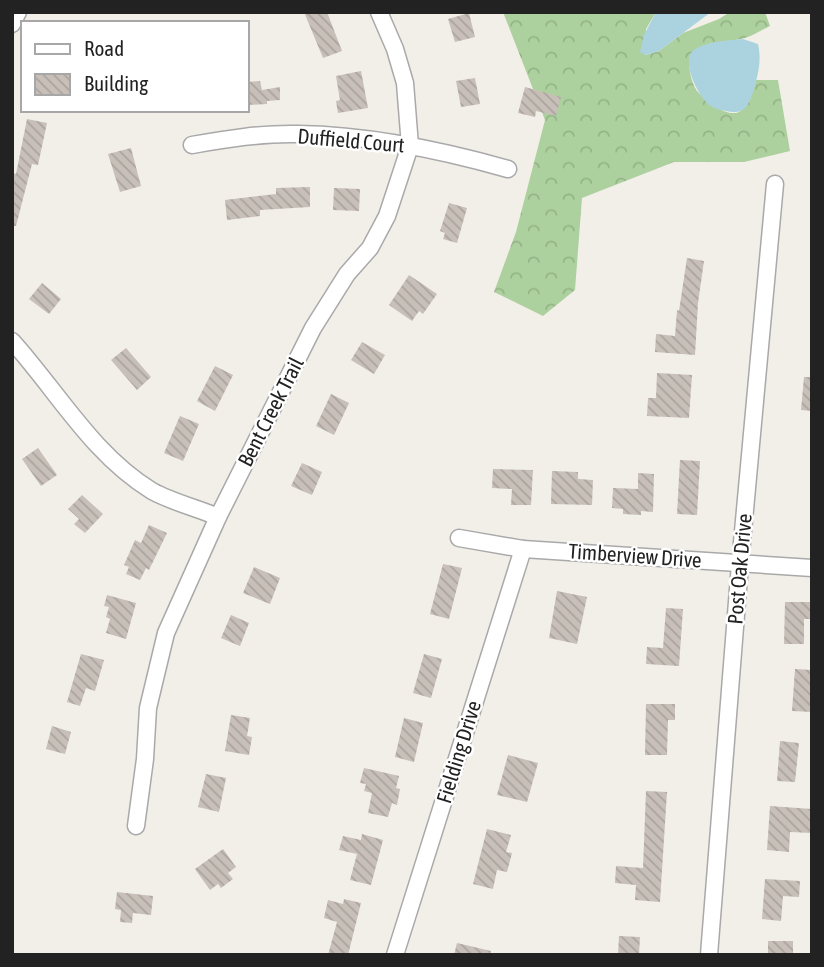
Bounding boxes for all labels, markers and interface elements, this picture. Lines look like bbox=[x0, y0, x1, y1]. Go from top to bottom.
legend bbox=[21, 21, 248, 112]
text: Road bbox=[84, 36, 124, 60]
text: Building bbox=[84, 71, 148, 95]
street label: Duffield Court bbox=[297, 123, 406, 157]
street label: Bent Creek Trail bbox=[232, 353, 308, 470]
street label: Post Oak Drive bbox=[722, 512, 756, 625]
street label: Timberview Drive bbox=[568, 538, 702, 572]
street label: Fielding Drive bbox=[431, 698, 485, 806]

